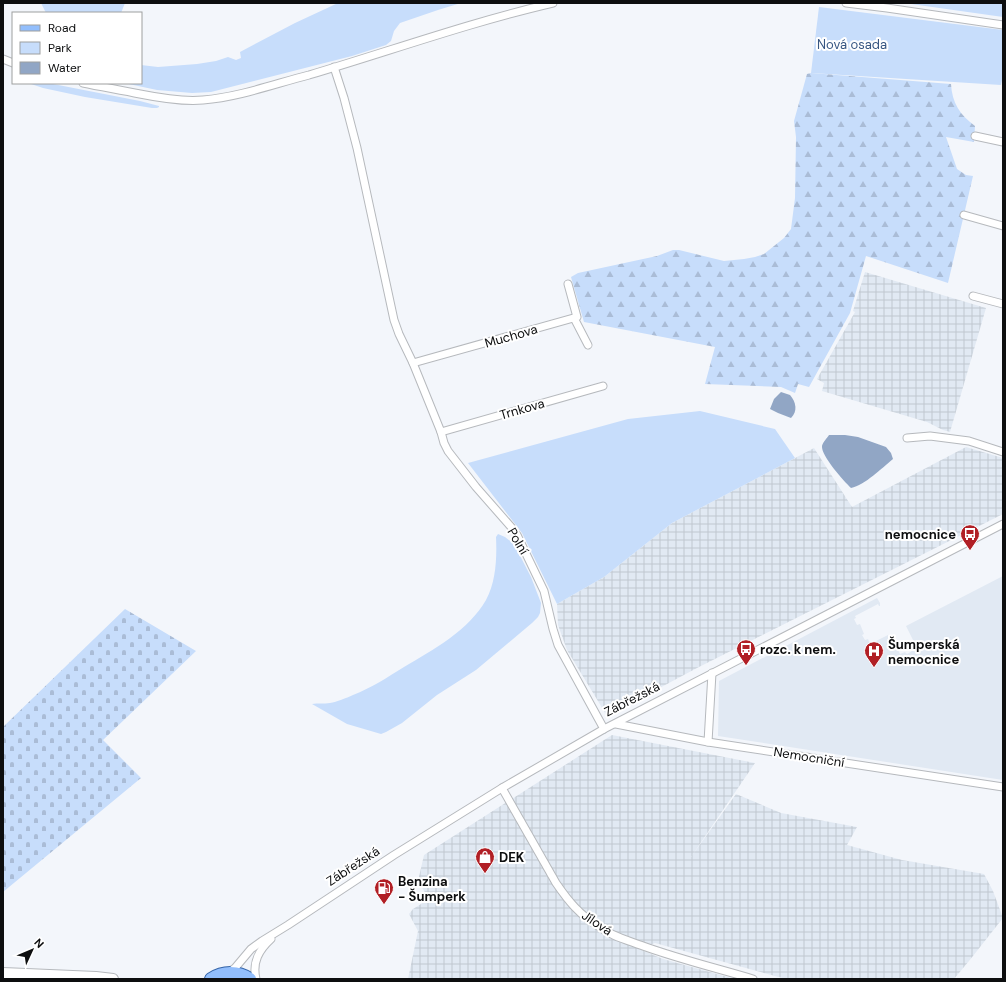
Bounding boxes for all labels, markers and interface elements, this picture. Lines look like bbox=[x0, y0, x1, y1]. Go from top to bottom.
legend bbox=[12, 12, 142, 84]
text: Road bbox=[48, 20, 76, 36]
park label: Nová osada bbox=[817, 36, 887, 53]
text: Park bbox=[48, 40, 72, 56]
text: Water bbox=[48, 60, 82, 76]
street label: Muchova bbox=[483, 320, 539, 352]
street label: Trnkova bbox=[498, 395, 546, 423]
bus stop icon: nemocnice bbox=[959, 523, 981, 551]
street label: Polní bbox=[503, 525, 533, 558]
place label: nemocnice bbox=[885, 526, 956, 543]
place label: Šumperská nemocnice bbox=[888, 636, 960, 668]
bus stop icon: rozc. k nem. bbox=[735, 638, 757, 666]
hospital icon: Šumperská nemocnice bbox=[863, 640, 885, 668]
place label: rozc. k nem. bbox=[760, 641, 836, 658]
street label: Zábřežská bbox=[601, 678, 663, 720]
street label: Nemocniční bbox=[772, 743, 846, 771]
street label: Zábřežská bbox=[323, 842, 383, 890]
shop icon: DEK bbox=[474, 846, 496, 874]
place label: DEK bbox=[499, 849, 525, 866]
place label: Benzina - Šumperk bbox=[398, 873, 466, 905]
fuel station icon: Benzina - Šumperk bbox=[373, 877, 395, 905]
street label: Jílová bbox=[578, 907, 616, 939]
north arrow bbox=[12, 930, 52, 970]
text: N bbox=[31, 935, 47, 951]

